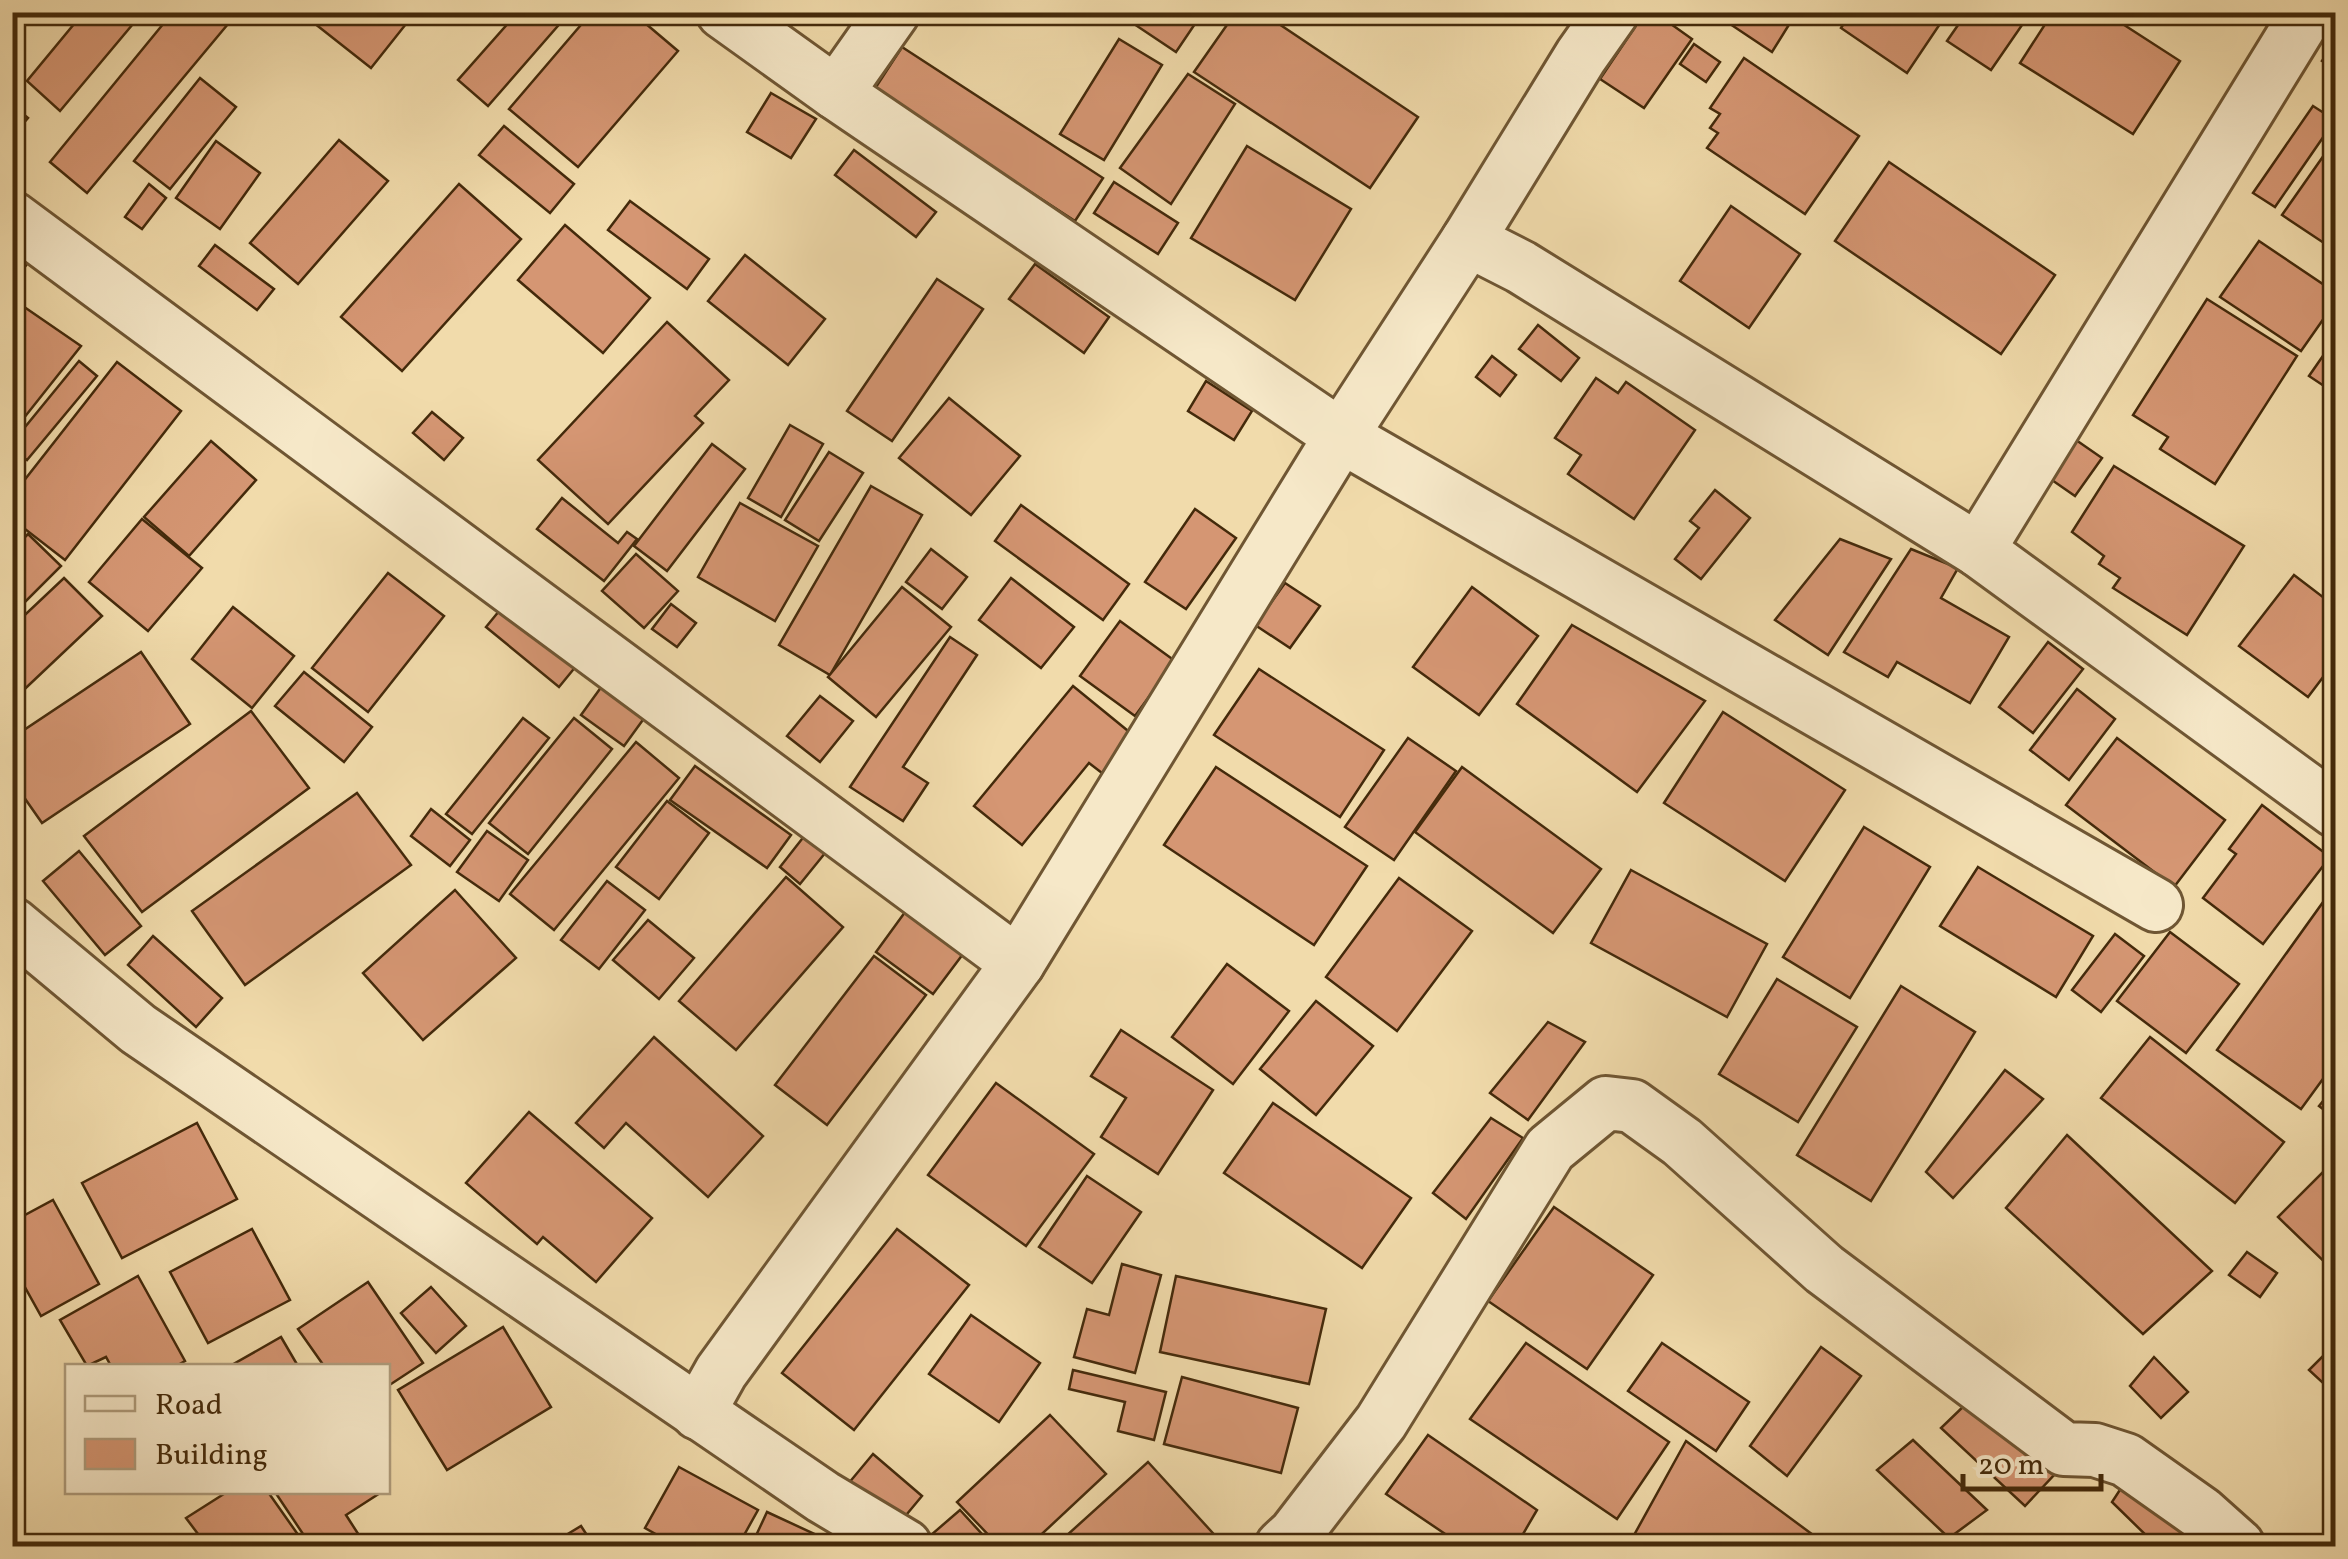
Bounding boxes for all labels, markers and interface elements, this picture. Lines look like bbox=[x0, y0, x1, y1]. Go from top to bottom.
legend bbox=[65, 1364, 390, 1494]
text: Road bbox=[155, 1385, 223, 1427]
scale bar bbox=[1963, 1429, 2100, 1491]
text: Building bbox=[155, 1435, 268, 1477]
text: 20 m bbox=[1978, 1445, 2044, 1487]

